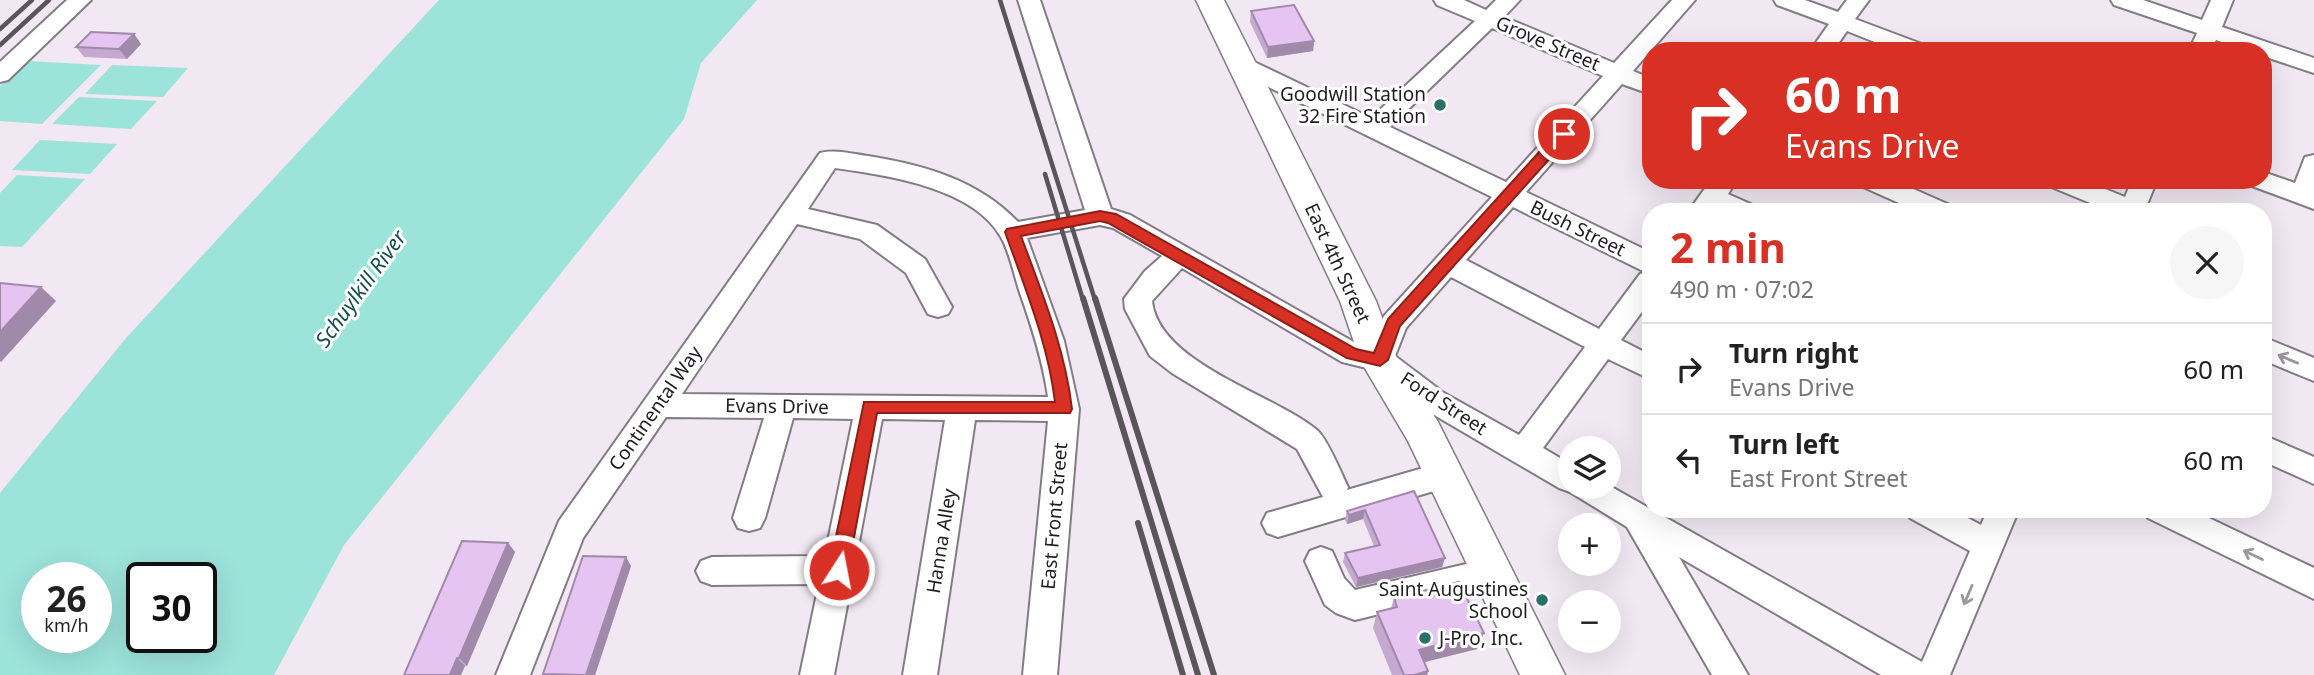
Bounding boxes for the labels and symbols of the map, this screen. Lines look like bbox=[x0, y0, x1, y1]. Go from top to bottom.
street label: Grove Street bbox=[1492, 9, 1604, 77]
place label: Goodwill Station 32 Fire Station bbox=[1280, 81, 1426, 129]
marker: Goodwill Station 32 Fire Station bbox=[1432, 97, 1448, 113]
pin bbox=[1534, 104, 1594, 164]
street label: Bush Street bbox=[1526, 194, 1630, 262]
street label: East 4th Street bbox=[1299, 199, 1377, 327]
water label: Schuylkill River bbox=[308, 223, 413, 352]
street label: Continental Way bbox=[602, 340, 708, 475]
one-way arrow bbox=[2278, 352, 2300, 365]
street label: Ford Street bbox=[1396, 365, 1492, 441]
street label: Evans Drive bbox=[725, 392, 829, 420]
street label: East Front Street bbox=[1035, 441, 1073, 591]
street label: Hanna Alley bbox=[920, 486, 962, 595]
position arrow bbox=[802, 533, 876, 607]
one-way arrow bbox=[2243, 547, 2264, 561]
speed limit sign: 30 bbox=[126, 562, 217, 653]
place label: Saint Augustines School bbox=[1379, 576, 1528, 624]
one-way arrow bbox=[1960, 583, 1973, 605]
marker: Saint Augustines School bbox=[1534, 592, 1550, 608]
place label: J-Pro, Inc. bbox=[1437, 625, 1523, 651]
marker: J-Pro, Inc. bbox=[1417, 630, 1433, 646]

